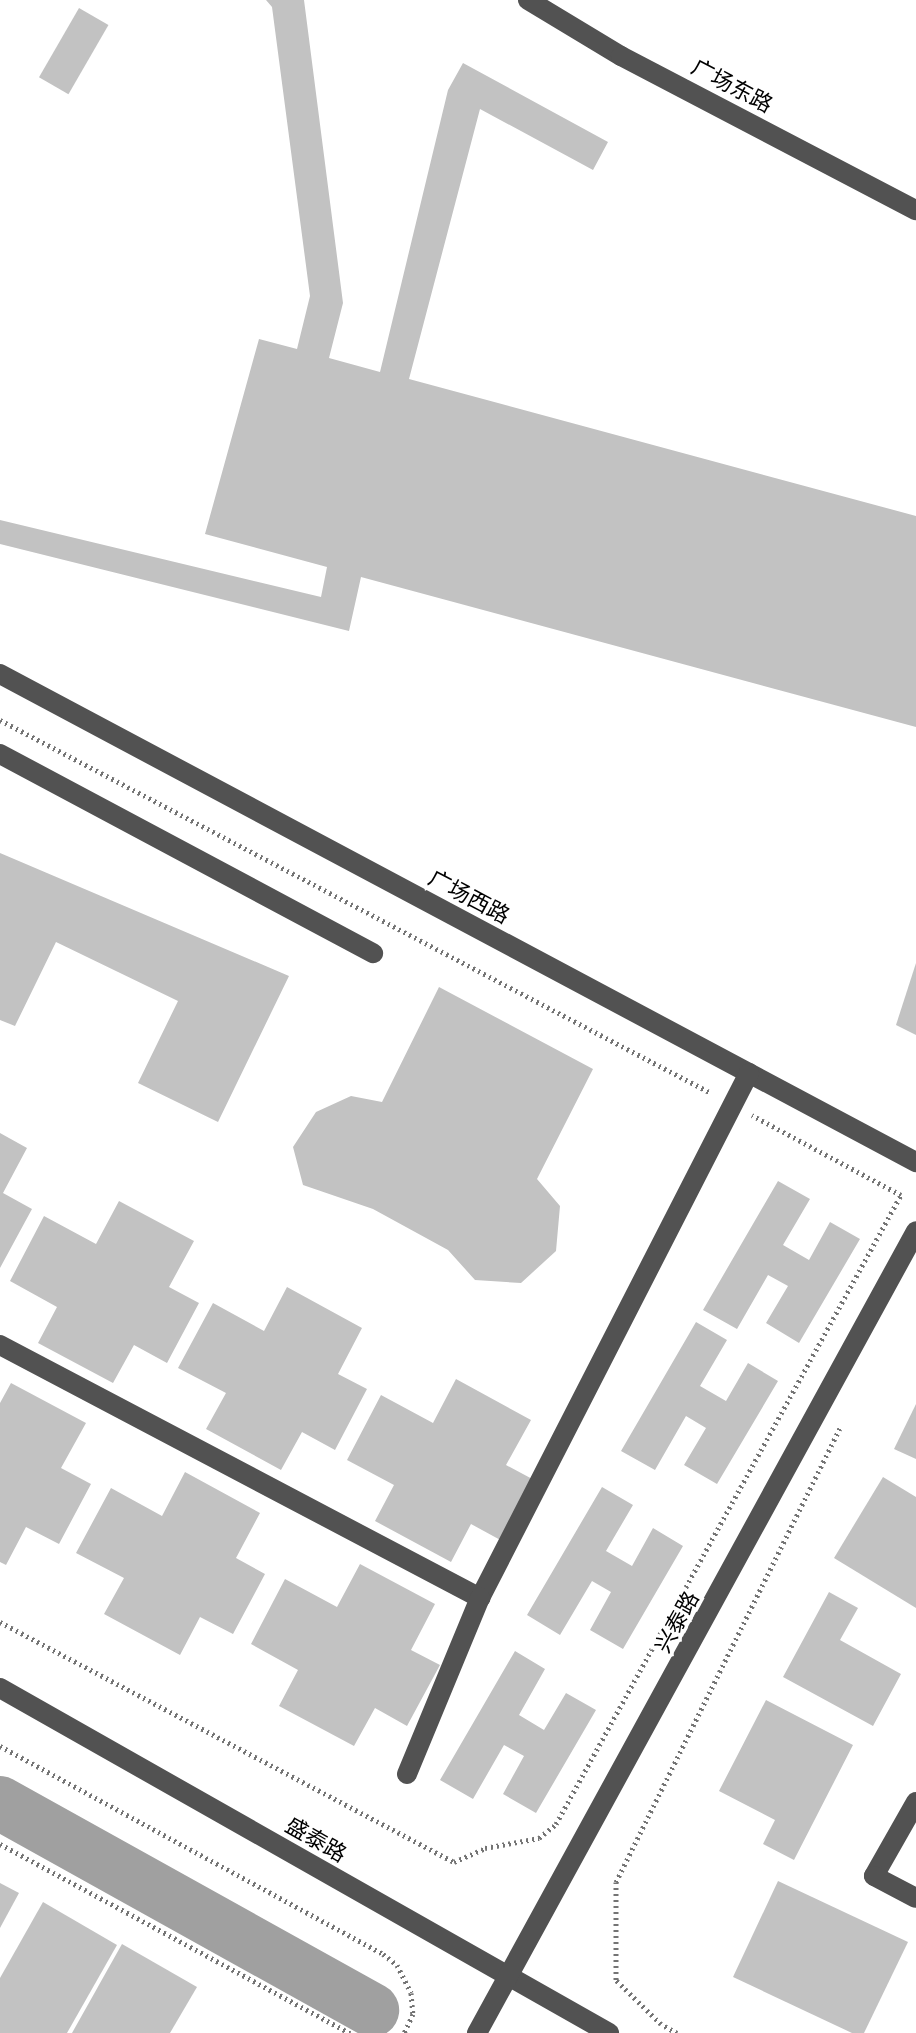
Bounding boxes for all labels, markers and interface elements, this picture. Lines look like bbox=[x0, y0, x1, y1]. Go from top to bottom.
street label: 广场东路 bbox=[687, 54, 777, 118]
street label: 广场西路 bbox=[424, 865, 514, 929]
street label: 兴泰路 bbox=[649, 1587, 705, 1657]
street label: 盛泰路 bbox=[281, 1812, 351, 1868]

